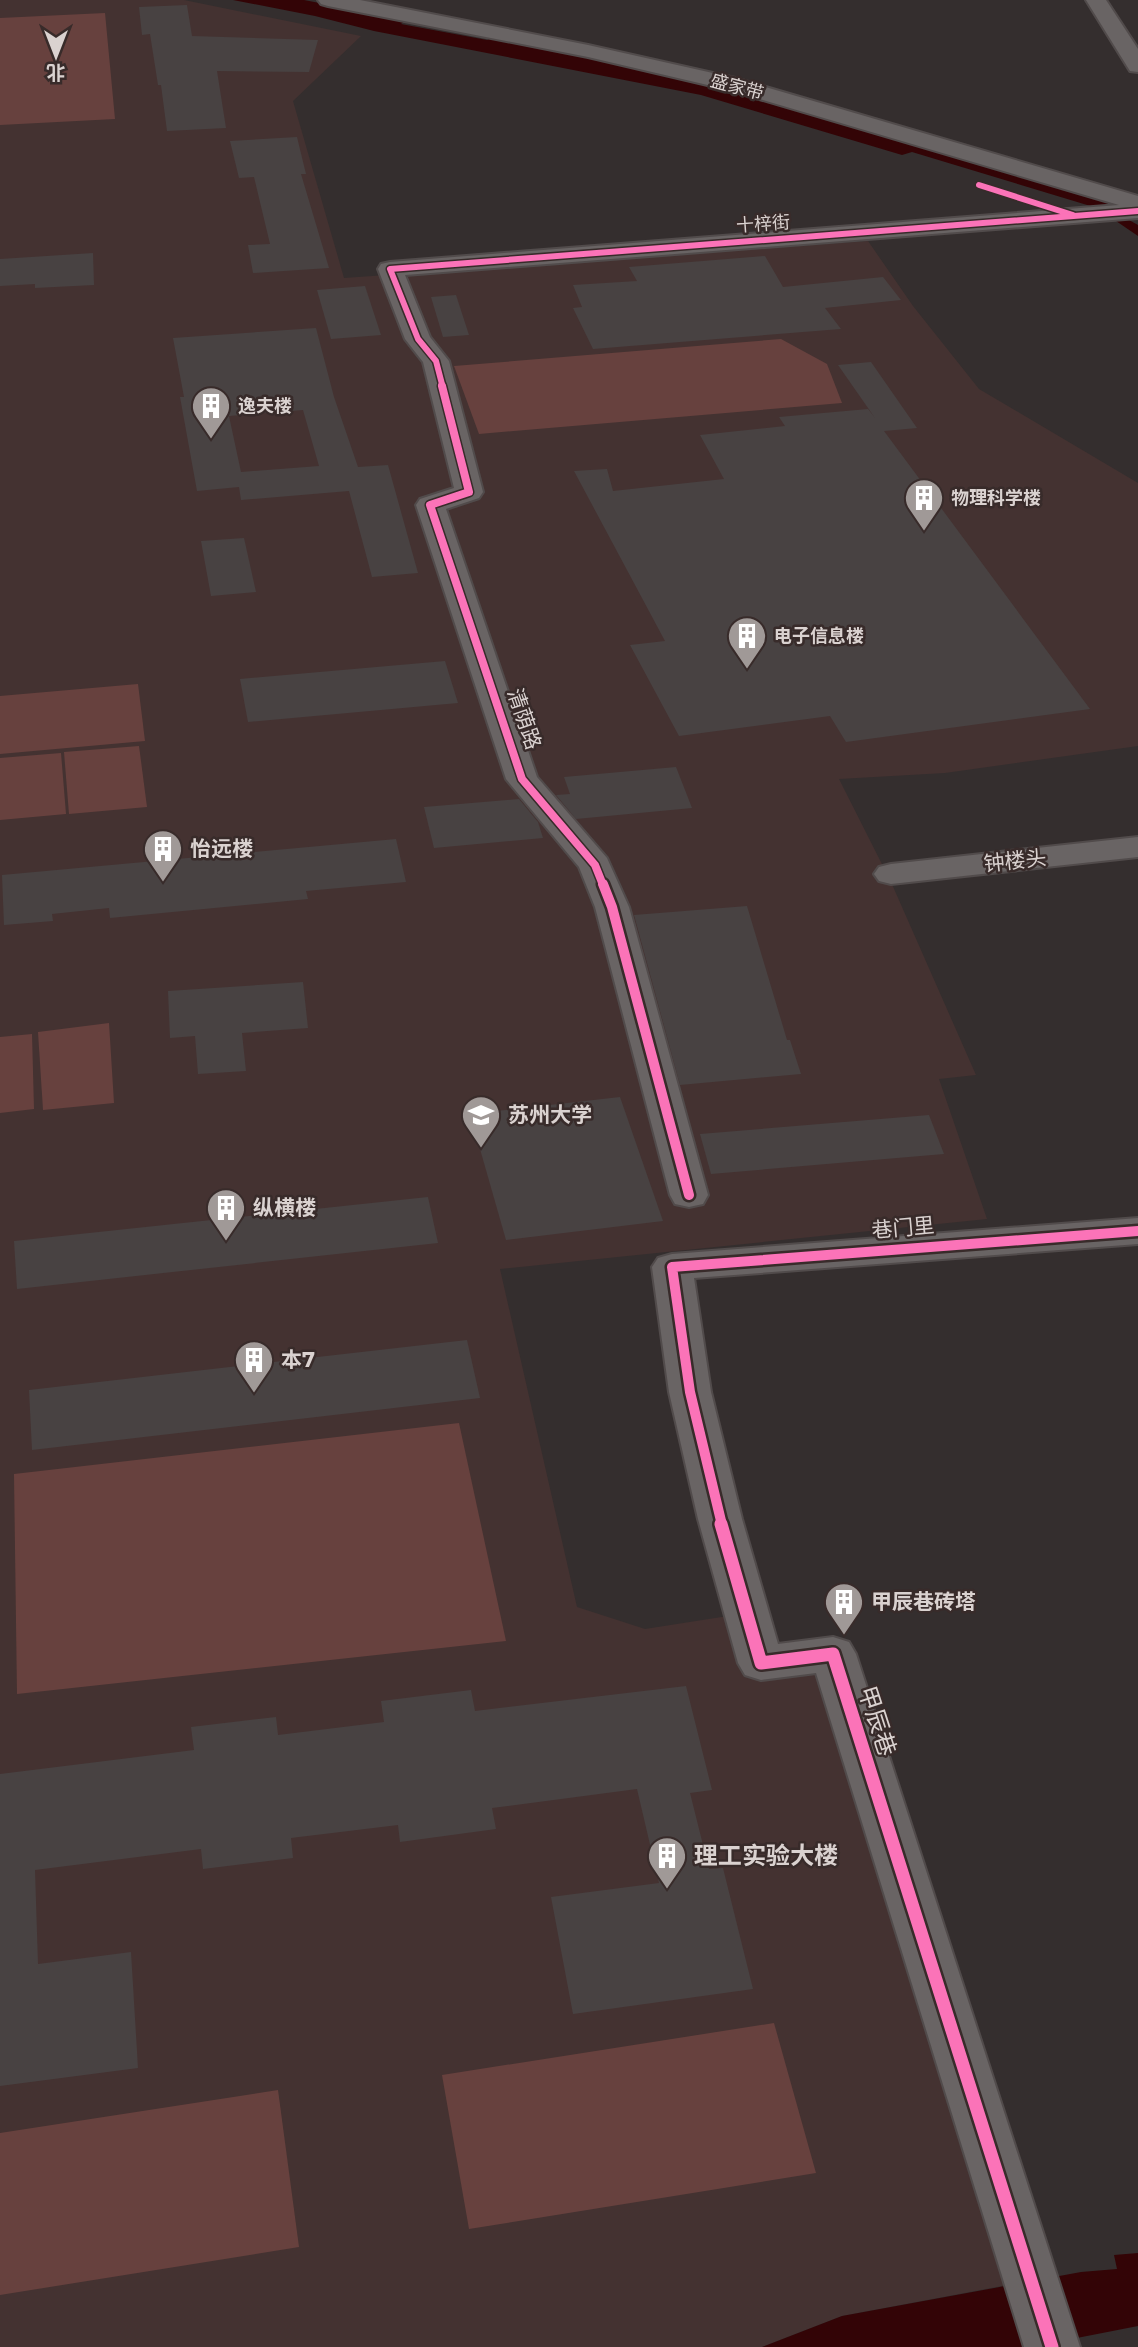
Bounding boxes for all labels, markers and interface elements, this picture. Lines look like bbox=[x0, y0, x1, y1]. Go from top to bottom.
north arrow bbox=[21, 21, 91, 91]
text: 北 bbox=[46, 61, 66, 84]
street label: 盛家带 bbox=[708, 69, 766, 105]
street label: 十梓街 bbox=[735, 211, 791, 237]
building icon: 逸夫楼 bbox=[190, 385, 232, 440]
place label: 逸夫楼 bbox=[238, 395, 292, 417]
building icon: 物理科学楼 bbox=[903, 477, 945, 532]
place label: 物理科学楼 bbox=[951, 487, 1041, 509]
building icon: 电子信息楼 bbox=[726, 615, 768, 670]
place label: 电子信息楼 bbox=[774, 625, 864, 647]
street label: 清荫路 bbox=[502, 685, 547, 753]
building icon: 怡远楼 bbox=[142, 828, 184, 883]
place label: 怡远楼 bbox=[190, 836, 253, 861]
street label: 钟楼头 bbox=[982, 845, 1048, 876]
school or university icon: 苏州大学 bbox=[460, 1094, 502, 1149]
place label: 苏州大学 bbox=[508, 1102, 592, 1127]
building icon: 纵横楼 bbox=[205, 1187, 247, 1242]
place label: 纵横楼 bbox=[253, 1195, 316, 1220]
street label: 巷门里 bbox=[870, 1212, 935, 1243]
building icon: 本7 bbox=[233, 1339, 275, 1394]
place label: 本7 bbox=[281, 1347, 315, 1372]
building icon: 甲辰巷砖塔 bbox=[823, 1581, 865, 1636]
place label: 甲辰巷砖塔 bbox=[871, 1589, 976, 1614]
street label: 甲辰巷 bbox=[853, 1682, 902, 1760]
building icon: 理工实验大楼 bbox=[646, 1835, 688, 1890]
place label: 理工实验大楼 bbox=[694, 1841, 838, 1870]

